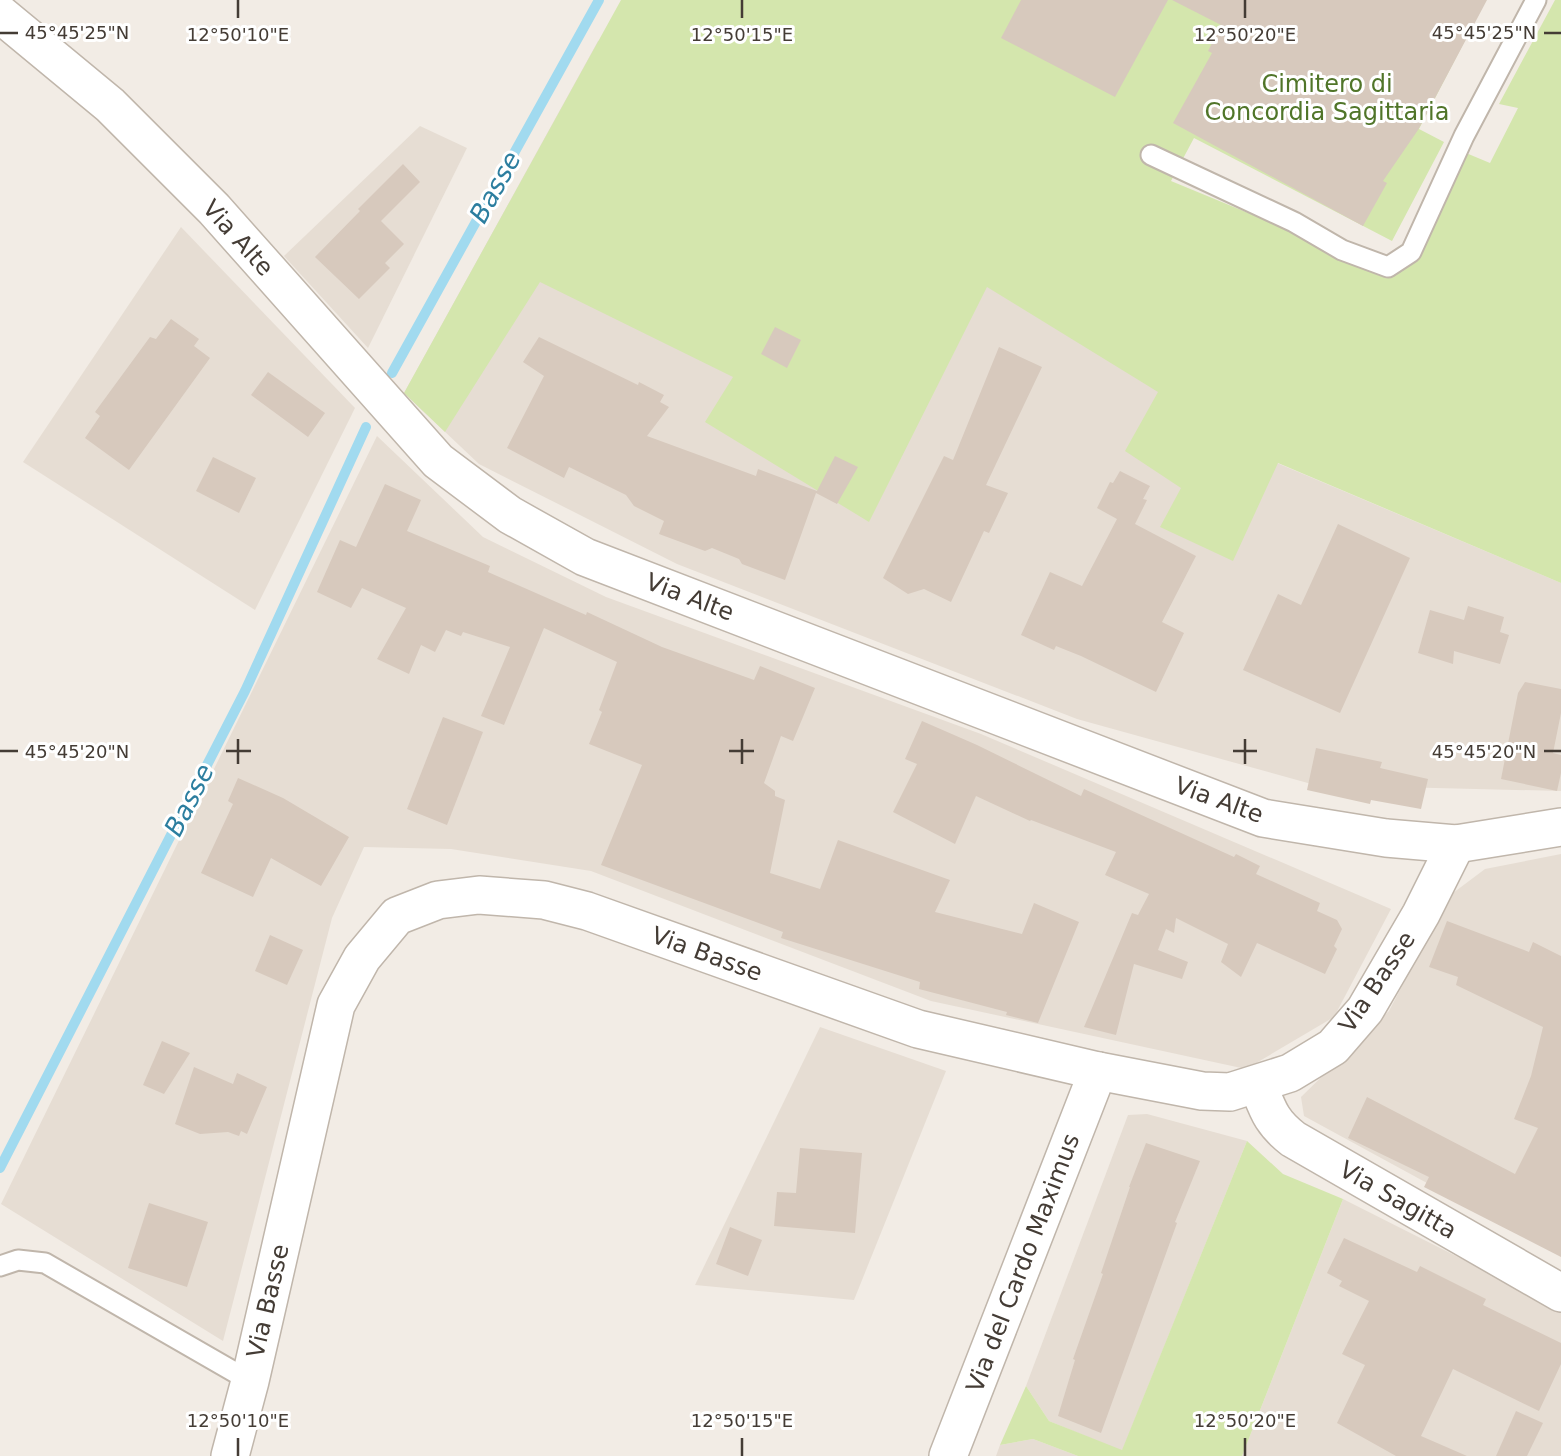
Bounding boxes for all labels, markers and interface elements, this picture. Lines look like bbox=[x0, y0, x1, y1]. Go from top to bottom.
text: 45°45'25"N bbox=[25, 22, 129, 43]
text: 45°45'25"N bbox=[1432, 22, 1536, 43]
text: 12°50'10"E bbox=[187, 24, 289, 45]
text: 12°50'15"E bbox=[691, 24, 793, 45]
text: 12°50'20"E bbox=[1194, 24, 1296, 45]
park label: Cimitero di Concordia Sagittaria bbox=[1205, 70, 1449, 126]
water label: Basse bbox=[463, 146, 527, 228]
street label: Via Alte bbox=[197, 194, 279, 282]
street label: Via Alte bbox=[642, 567, 738, 627]
text: 45°45'20"N bbox=[25, 741, 129, 762]
text: 45°45'20"N bbox=[1432, 741, 1536, 762]
water label: Basse bbox=[158, 759, 220, 841]
street label: Via Alte bbox=[1171, 771, 1267, 829]
street label: Via Basse bbox=[648, 921, 766, 987]
street label: Via Basse bbox=[1333, 926, 1421, 1038]
street label: Via del Cardo Maximus bbox=[961, 1130, 1085, 1396]
street label: Via Sagitta bbox=[1335, 1155, 1461, 1245]
street label: Via Basse bbox=[241, 1241, 295, 1361]
text: 12°50'10"E bbox=[187, 1410, 289, 1431]
text: 12°50'15"E bbox=[691, 1410, 793, 1431]
text: 12°50'20"E bbox=[1194, 1410, 1296, 1431]

